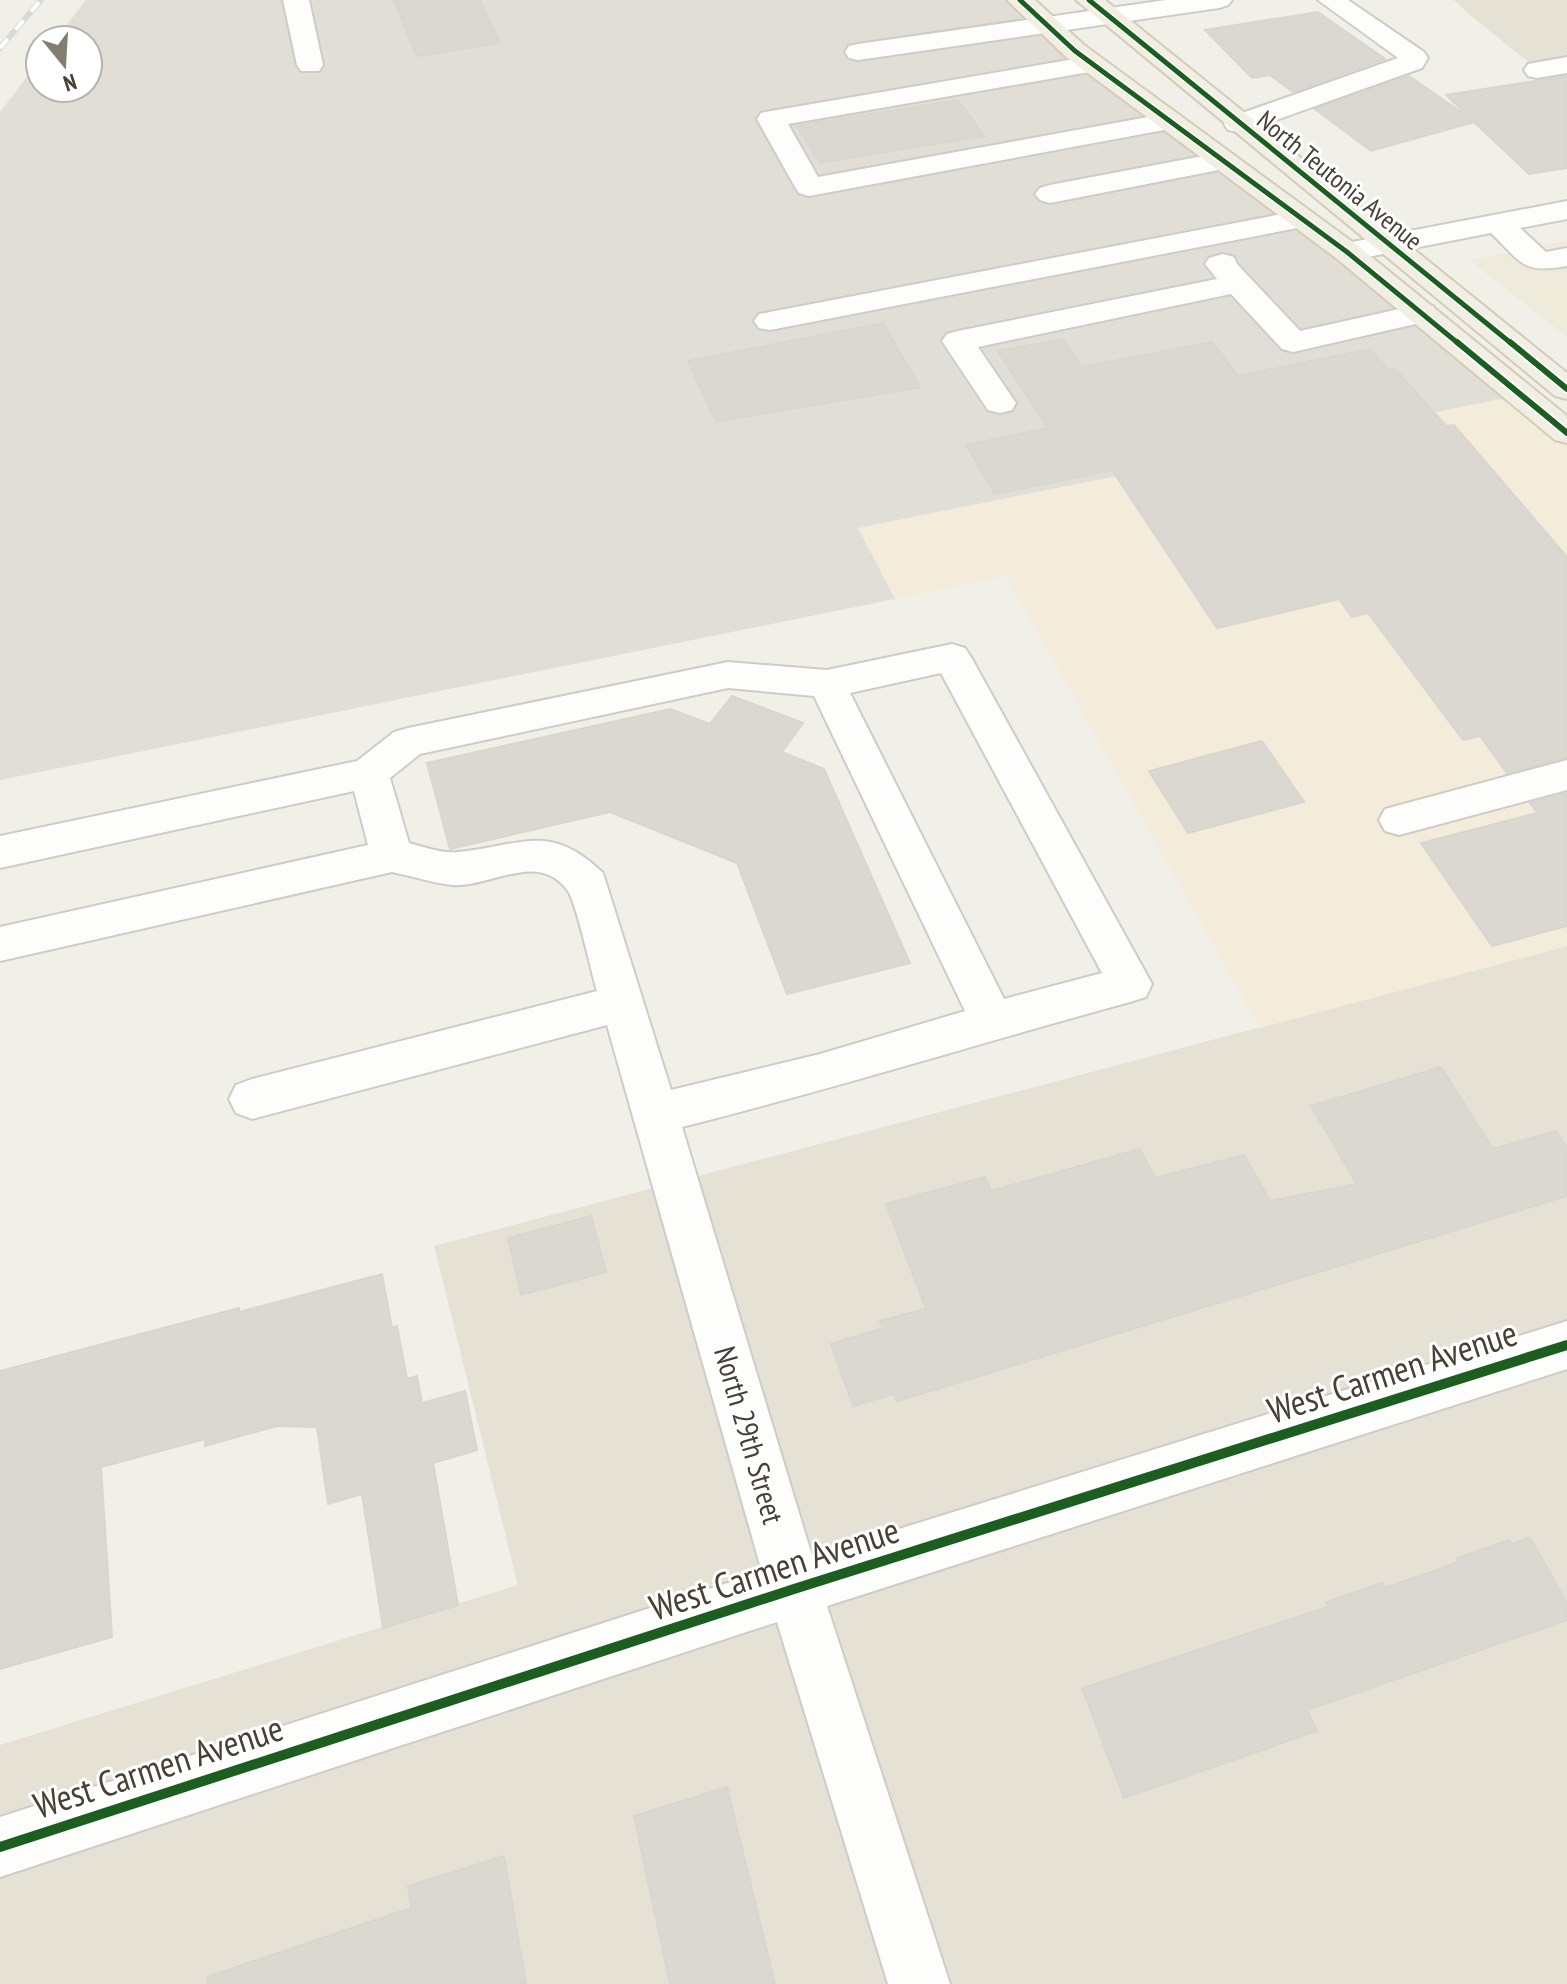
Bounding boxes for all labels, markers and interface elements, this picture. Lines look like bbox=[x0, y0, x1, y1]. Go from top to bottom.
north arrow bbox=[24, 24, 104, 104]
text: N bbox=[60, 68, 80, 98]
street label: North Teutonia Avenue bbox=[1251, 103, 1429, 257]
street label: West Carmen Avenue bbox=[1261, 1309, 1523, 1433]
street label: North 29th Street bbox=[706, 1342, 794, 1529]
street label: West Carmen Avenue bbox=[643, 1506, 905, 1630]
street label: West Carmen Avenue bbox=[27, 1704, 289, 1828]

